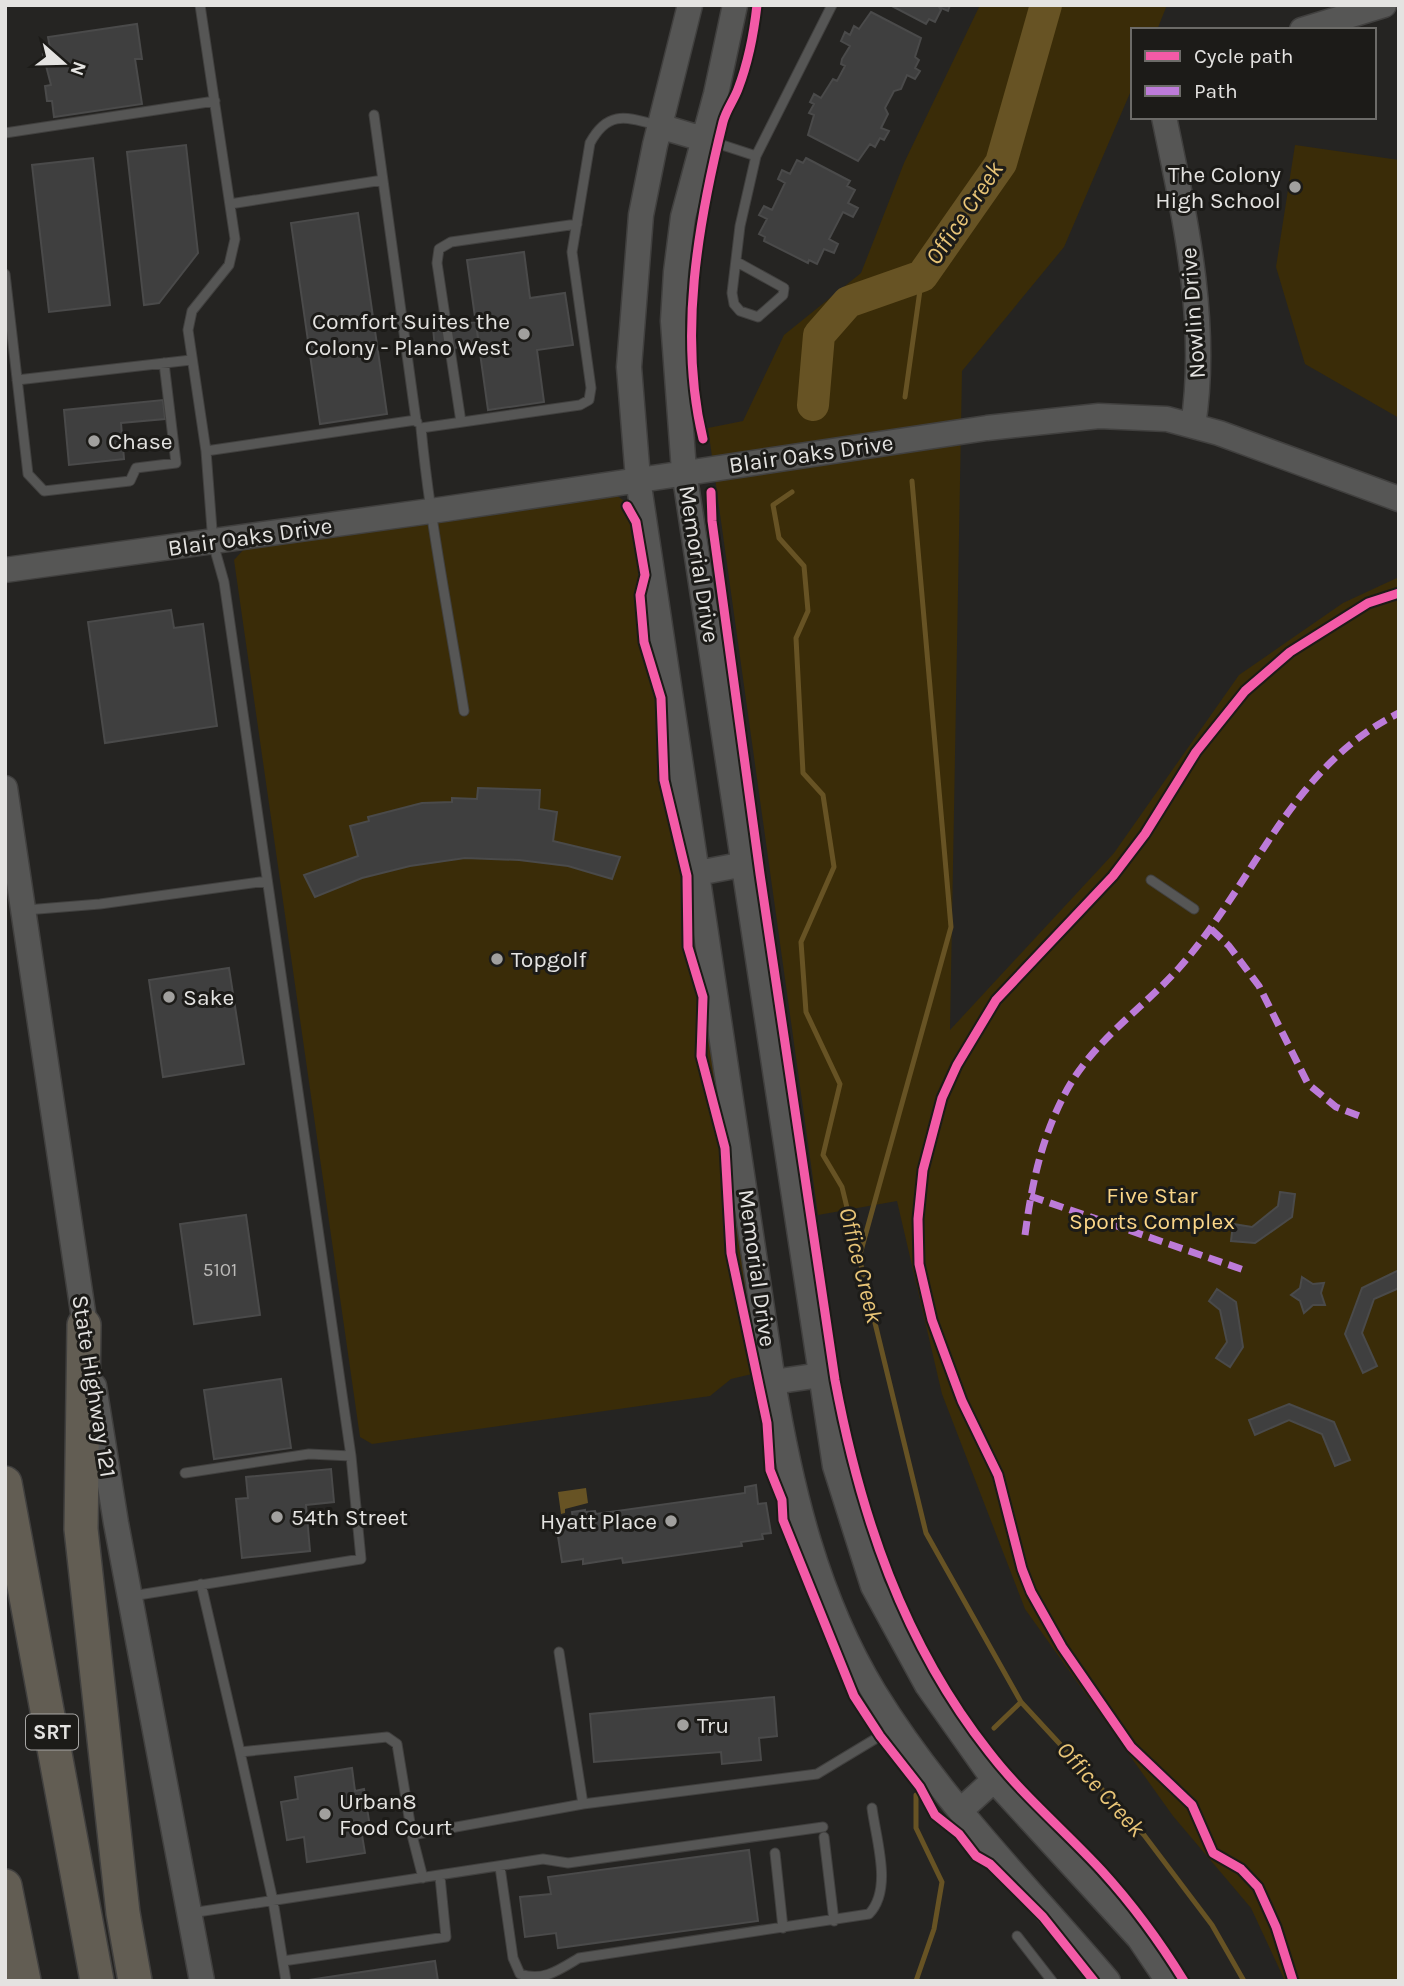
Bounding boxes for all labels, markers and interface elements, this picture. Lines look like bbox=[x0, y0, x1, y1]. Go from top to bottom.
north arrow bbox=[28, 28, 98, 98]
legend bbox=[1131, 28, 1376, 119]
text: Cycle path bbox=[1194, 44, 1294, 68]
text: N bbox=[65, 58, 91, 79]
text: Path bbox=[1194, 79, 1238, 103]
water label: Office Creek bbox=[919, 155, 1009, 270]
place label: The Colony High School bbox=[1155, 161, 1281, 214]
marker: The Colony High School bbox=[1287, 179, 1303, 195]
street label: Nowlin Drive bbox=[1175, 247, 1211, 379]
place label: Comfort Suites the Colony - Plano West bbox=[305, 308, 510, 361]
marker: Comfort Suites the Colony - Plano West bbox=[516, 326, 532, 342]
place label: Chase bbox=[108, 428, 173, 455]
street label: Blair Oaks Drive bbox=[727, 429, 895, 479]
marker: Chase bbox=[86, 433, 102, 449]
street label: Memorial Drive bbox=[673, 483, 725, 645]
street label: Blair Oaks Drive bbox=[166, 512, 334, 562]
place label: Topgolf bbox=[511, 946, 587, 973]
marker: Topgolf bbox=[489, 951, 505, 967]
place label: Sake bbox=[183, 984, 234, 1011]
marker: Sake bbox=[161, 989, 177, 1005]
park label: Five Star Sports Complex bbox=[1069, 1182, 1235, 1235]
street label: Memorial Drive bbox=[733, 1187, 781, 1349]
water label: Office Creek bbox=[833, 1204, 889, 1327]
house number: 5101 bbox=[203, 1259, 237, 1281]
street label: State Highway 121 bbox=[66, 1293, 122, 1479]
place label: 54th Street bbox=[291, 1504, 408, 1531]
place label: Hyatt Place bbox=[540, 1508, 657, 1535]
marker: 54th Street bbox=[269, 1509, 285, 1525]
marker: Hyatt Place bbox=[663, 1513, 679, 1529]
place label: Tru bbox=[697, 1712, 729, 1739]
road number: SRT bbox=[26, 1714, 78, 1750]
marker: Tru bbox=[675, 1717, 691, 1733]
water label: Office Creek bbox=[1051, 1736, 1152, 1843]
place label: Urban8 Food Court bbox=[339, 1788, 453, 1841]
marker: Urban8 Food Court bbox=[317, 1806, 333, 1822]

